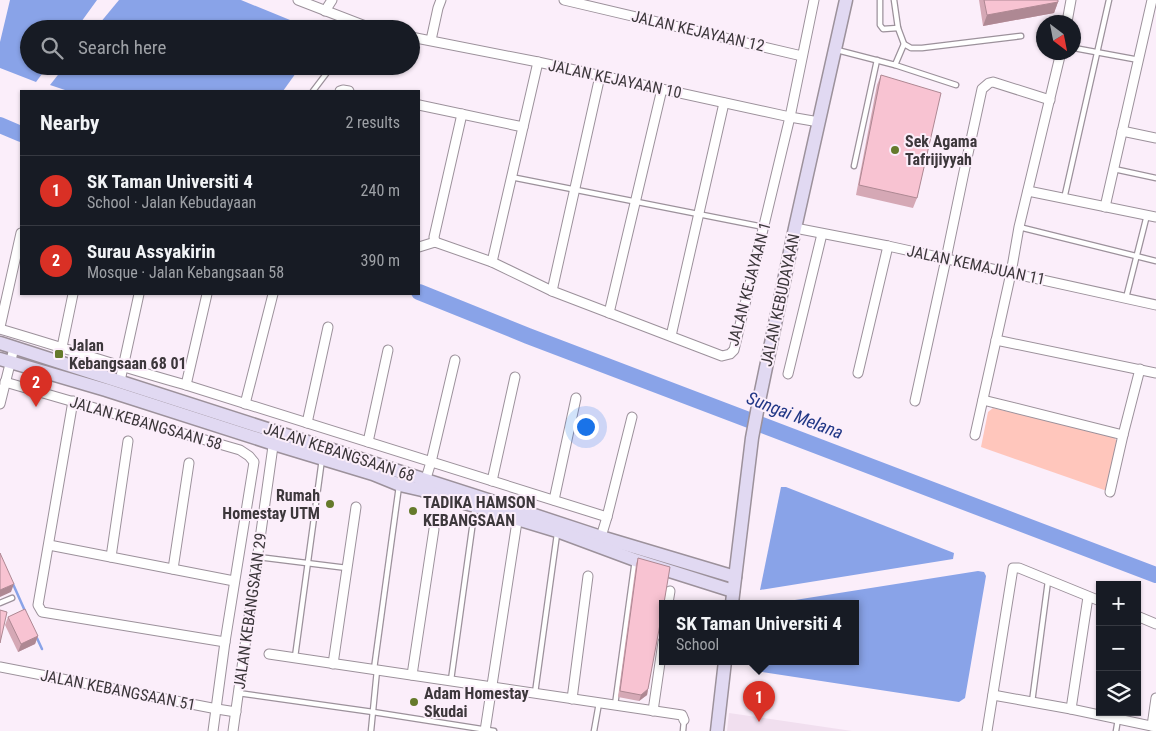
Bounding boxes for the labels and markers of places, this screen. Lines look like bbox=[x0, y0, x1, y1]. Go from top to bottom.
place label: Sek Agama Tafrijiyyah bbox=[905, 132, 978, 169]
marker: Sek Agama Tafrijiyyah bbox=[889, 144, 901, 156]
place label: Jalan Kebangsaan 68 01 bbox=[69, 336, 187, 373]
marker: Jalan Kebangsaan 68 01 bbox=[53, 348, 65, 360]
pin: 2 bbox=[20, 366, 52, 407]
place label: Rumah Homestay UTM bbox=[222, 486, 320, 523]
place label: TADIKA HAMSON KEBANGSAAN bbox=[423, 493, 536, 530]
marker: Rumah Homestay UTM bbox=[324, 498, 336, 510]
marker: TADIKA HAMSON KEBANGSAAN bbox=[407, 505, 419, 517]
pin: 1 bbox=[743, 681, 775, 722]
place label: Adam Homestay Skudai bbox=[424, 684, 529, 721]
marker: Adam Homestay Skudai bbox=[408, 696, 420, 708]

